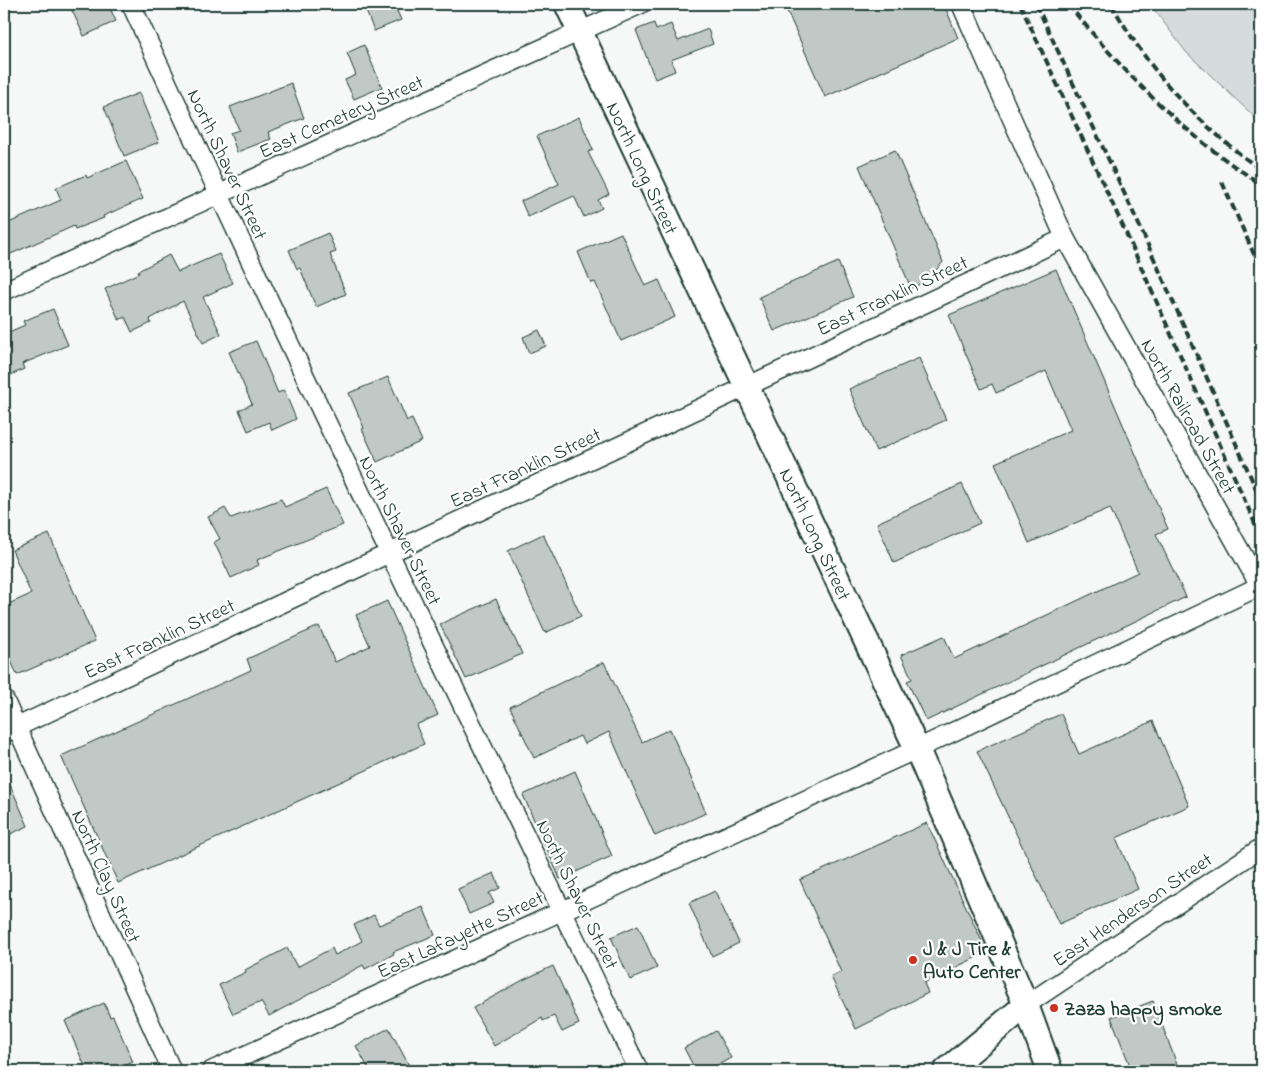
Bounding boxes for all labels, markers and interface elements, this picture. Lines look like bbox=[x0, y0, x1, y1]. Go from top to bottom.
street label: East Cemetery Street bbox=[255, 69, 429, 168]
street label: North Shaver Street bbox=[178, 85, 274, 245]
street label: North Long Street bbox=[596, 98, 684, 241]
street label: East Franklin Street bbox=[813, 249, 974, 345]
street label: North Railroad Street bbox=[1132, 334, 1242, 501]
street label: East Franklin Street bbox=[446, 421, 607, 517]
street label: North Shaver Street bbox=[350, 451, 448, 611]
street label: North Long Street bbox=[769, 464, 857, 607]
street label: East Franklin Street bbox=[80, 592, 241, 688]
street label: North Clay Street bbox=[62, 806, 147, 948]
street label: North Shaver Street bbox=[527, 815, 625, 975]
street label: East Henderson Street bbox=[1048, 846, 1219, 976]
street label: East Lafayette Street bbox=[373, 885, 549, 988]
place label: J & J Tire & Auto Center bbox=[923, 936, 1021, 988]
marker: J & J Tire & Auto Center bbox=[907, 954, 919, 966]
place label: Zaza happy smoke bbox=[1064, 996, 1223, 1026]
marker: Zaza happy smoke bbox=[1048, 1002, 1060, 1014]

